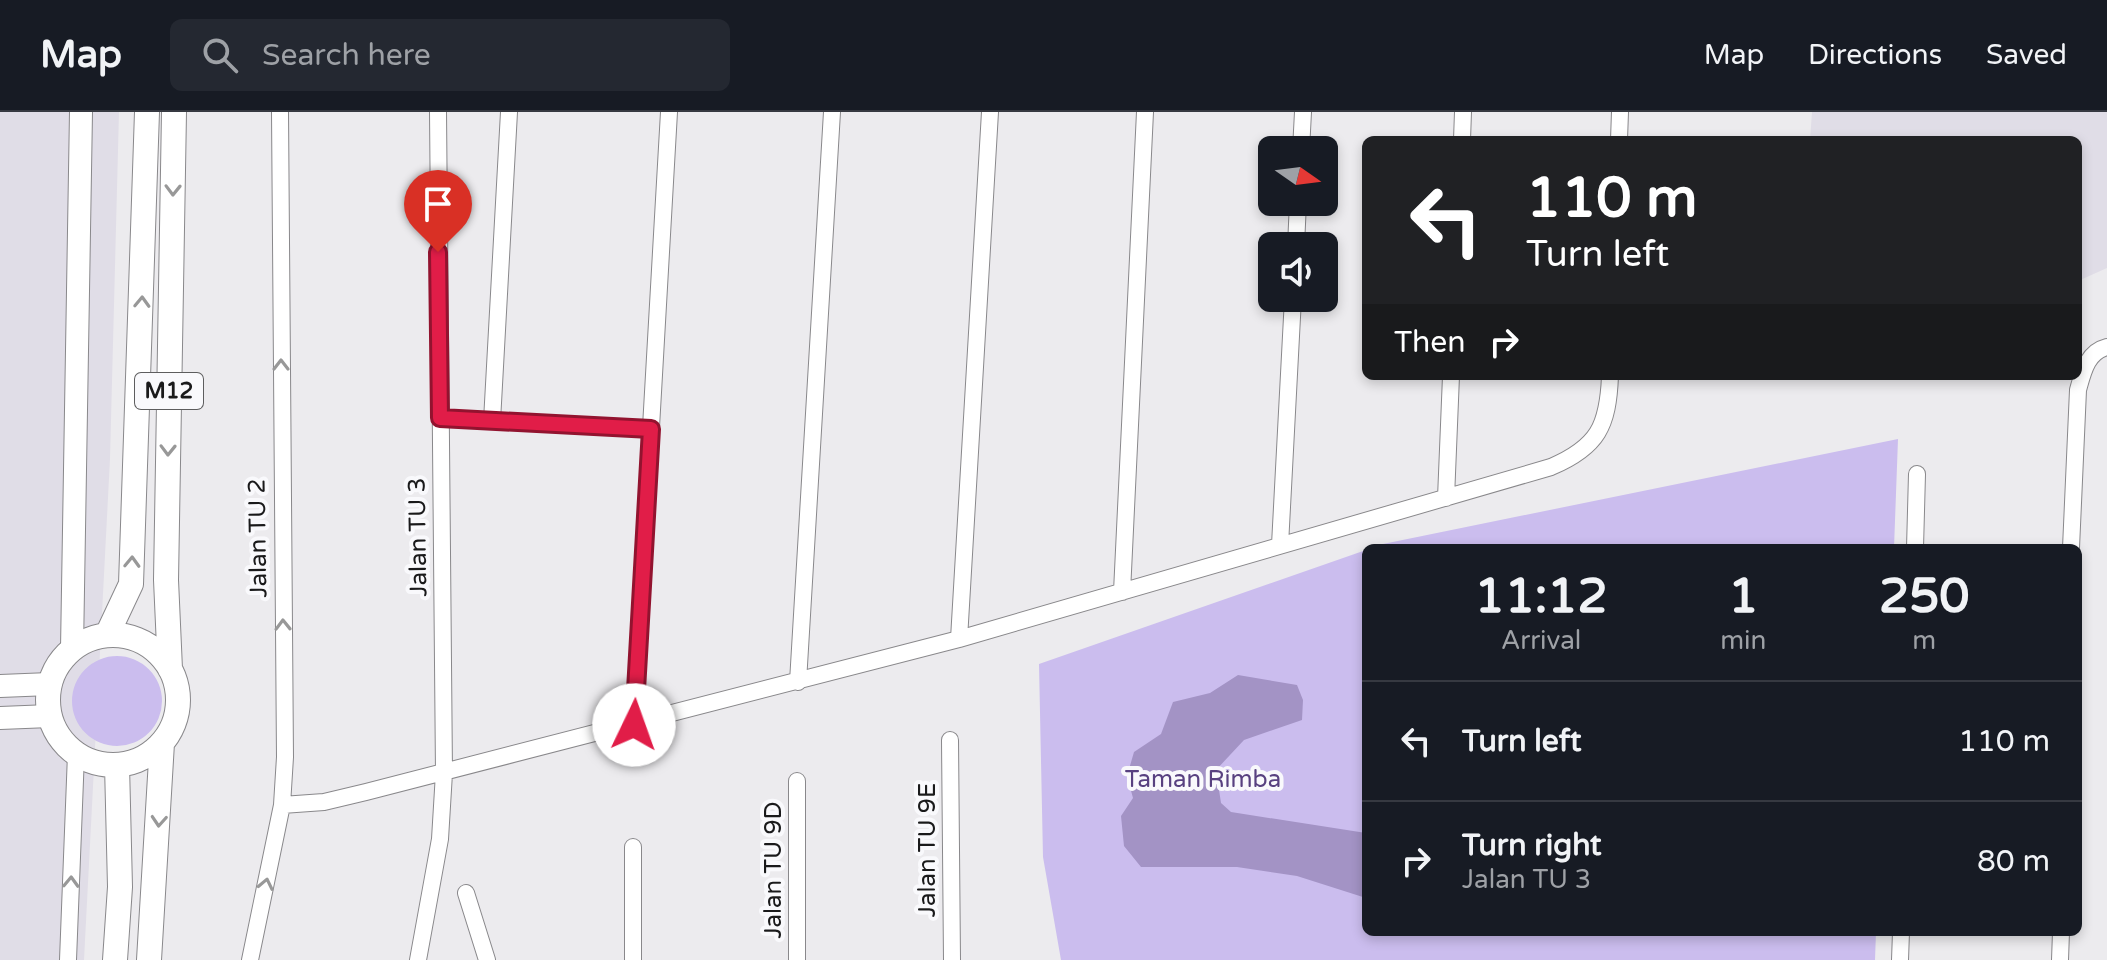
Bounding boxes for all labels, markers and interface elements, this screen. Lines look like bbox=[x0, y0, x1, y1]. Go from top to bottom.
search box bbox=[170, 19, 730, 91]
text: Map bbox=[40, 32, 122, 78]
icon: search bbox=[198, 33, 242, 77]
text: Search here bbox=[262, 37, 431, 74]
text: Map bbox=[1704, 38, 1764, 72]
text: Directions bbox=[1808, 38, 1942, 72]
text: Saved bbox=[1986, 38, 2067, 72]
north arrow bbox=[1258, 136, 1338, 216]
map controls bbox=[1258, 136, 1338, 312]
text: 110 m bbox=[1526, 165, 1697, 232]
icon: left bbox=[1394, 168, 1498, 272]
pin bbox=[404, 170, 472, 252]
icon: arrive bbox=[416, 182, 460, 226]
one-way arrow bbox=[164, 184, 182, 197]
button: sound bbox=[1258, 232, 1338, 312]
text: Turn left bbox=[1526, 233, 1669, 276]
one-way arrow bbox=[133, 295, 150, 308]
icon: right bbox=[1482, 320, 1526, 364]
text: Then bbox=[1394, 324, 1466, 361]
one-way arrow bbox=[272, 358, 289, 371]
road number: M12 bbox=[135, 373, 203, 409]
one-way arrow bbox=[159, 444, 177, 457]
street label: Jalan TU 3 bbox=[402, 477, 434, 597]
street label: Jalan TU 2 bbox=[242, 478, 274, 598]
one-way arrow bbox=[123, 555, 140, 568]
text: 11:12 bbox=[1475, 568, 1608, 626]
text: 1 bbox=[1728, 568, 1758, 626]
text: 250 bbox=[1879, 568, 1969, 626]
one-way arrow bbox=[274, 618, 292, 631]
text: Arrival bbox=[1501, 625, 1581, 656]
text: min bbox=[1720, 625, 1766, 656]
text: m bbox=[1912, 625, 1936, 656]
position arrow bbox=[592, 683, 676, 767]
icon: left bbox=[1394, 719, 1438, 763]
text: Turn left bbox=[1462, 723, 1581, 760]
text: 110 m bbox=[1958, 723, 2050, 760]
park label: Taman Rimba bbox=[1125, 765, 1281, 794]
street label: Jalan TU 9E bbox=[913, 783, 942, 917]
street label: Jalan TU 9D bbox=[759, 801, 788, 939]
one-way arrow bbox=[151, 815, 168, 828]
text: Turn right bbox=[1462, 827, 1602, 864]
icon: right bbox=[1394, 839, 1438, 883]
text: 80 m bbox=[1977, 843, 2050, 880]
text: Jalan TU 3 bbox=[1462, 864, 1591, 895]
one-way arrow bbox=[62, 875, 79, 888]
one-way arrow bbox=[257, 877, 274, 891]

